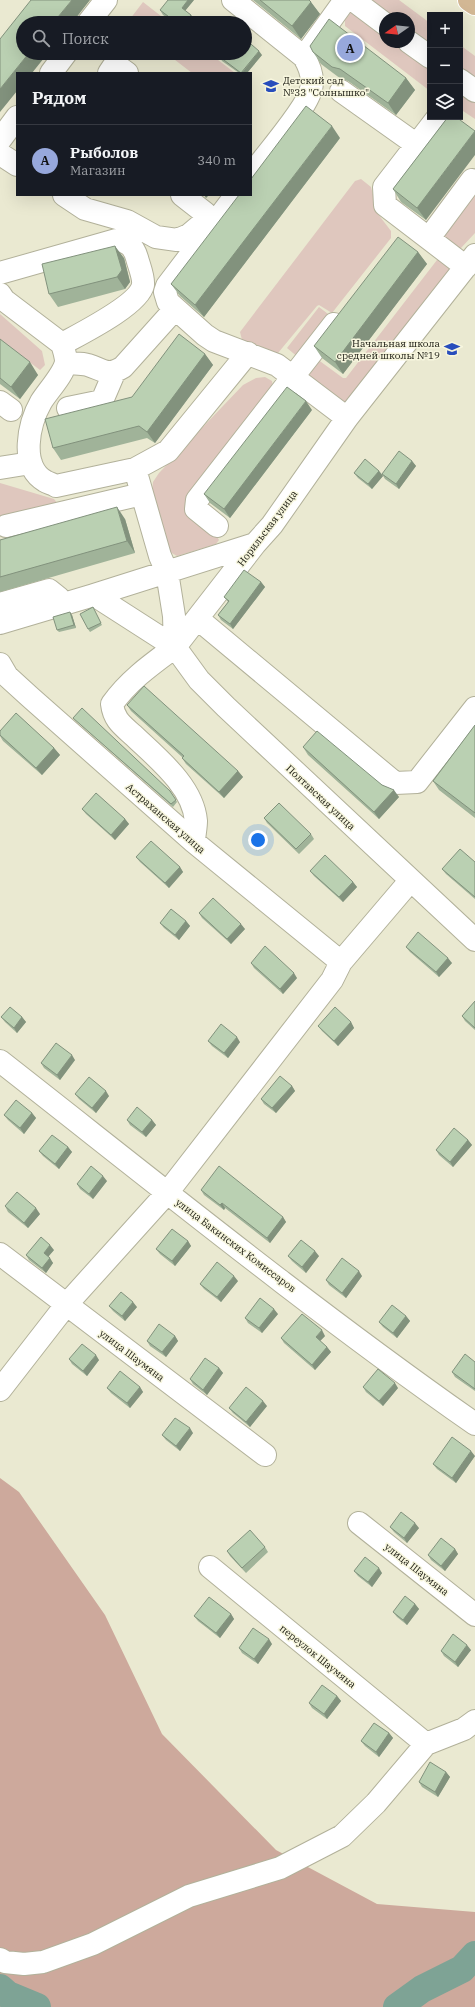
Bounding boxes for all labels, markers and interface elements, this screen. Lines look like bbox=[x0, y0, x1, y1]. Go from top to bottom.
north arrow bbox=[379, 12, 415, 48]
map controls bbox=[427, 12, 463, 120]
button: + bbox=[427, 12, 463, 48]
search box bbox=[16, 16, 252, 60]
icon: search bbox=[30, 27, 52, 49]
text: Поиск bbox=[62, 29, 109, 48]
pin: A bbox=[337, 33, 363, 63]
button: − bbox=[427, 48, 463, 84]
place label: Детский сад №33 "Солнышко" bbox=[283, 74, 369, 99]
school or university icon: Детский сад №33 "Солнышко" bbox=[262, 77, 280, 95]
button: layers bbox=[427, 84, 463, 120]
text: Рядом bbox=[32, 87, 87, 109]
text: Рыболов bbox=[70, 143, 138, 162]
text: A bbox=[40, 152, 50, 169]
text: 340 m bbox=[197, 152, 236, 169]
text: Магазин bbox=[70, 162, 126, 179]
place label: Начальная школа средней школы №19 bbox=[337, 337, 441, 362]
school or university icon: Начальная школа средней школы №19 bbox=[443, 340, 461, 358]
street label: Норильская улица bbox=[235, 487, 301, 569]
street label: Полтавская улица bbox=[283, 762, 358, 833]
street label: Астраханская улица bbox=[123, 780, 208, 857]
your location bbox=[248, 830, 268, 850]
street label: улица Бакинских Комиссаров bbox=[173, 1196, 299, 1295]
street label: улица Шаумяна bbox=[97, 1327, 167, 1384]
street label: улица Шаумяна bbox=[382, 1540, 452, 1599]
street label: переулок Шаумяна bbox=[277, 1622, 359, 1691]

